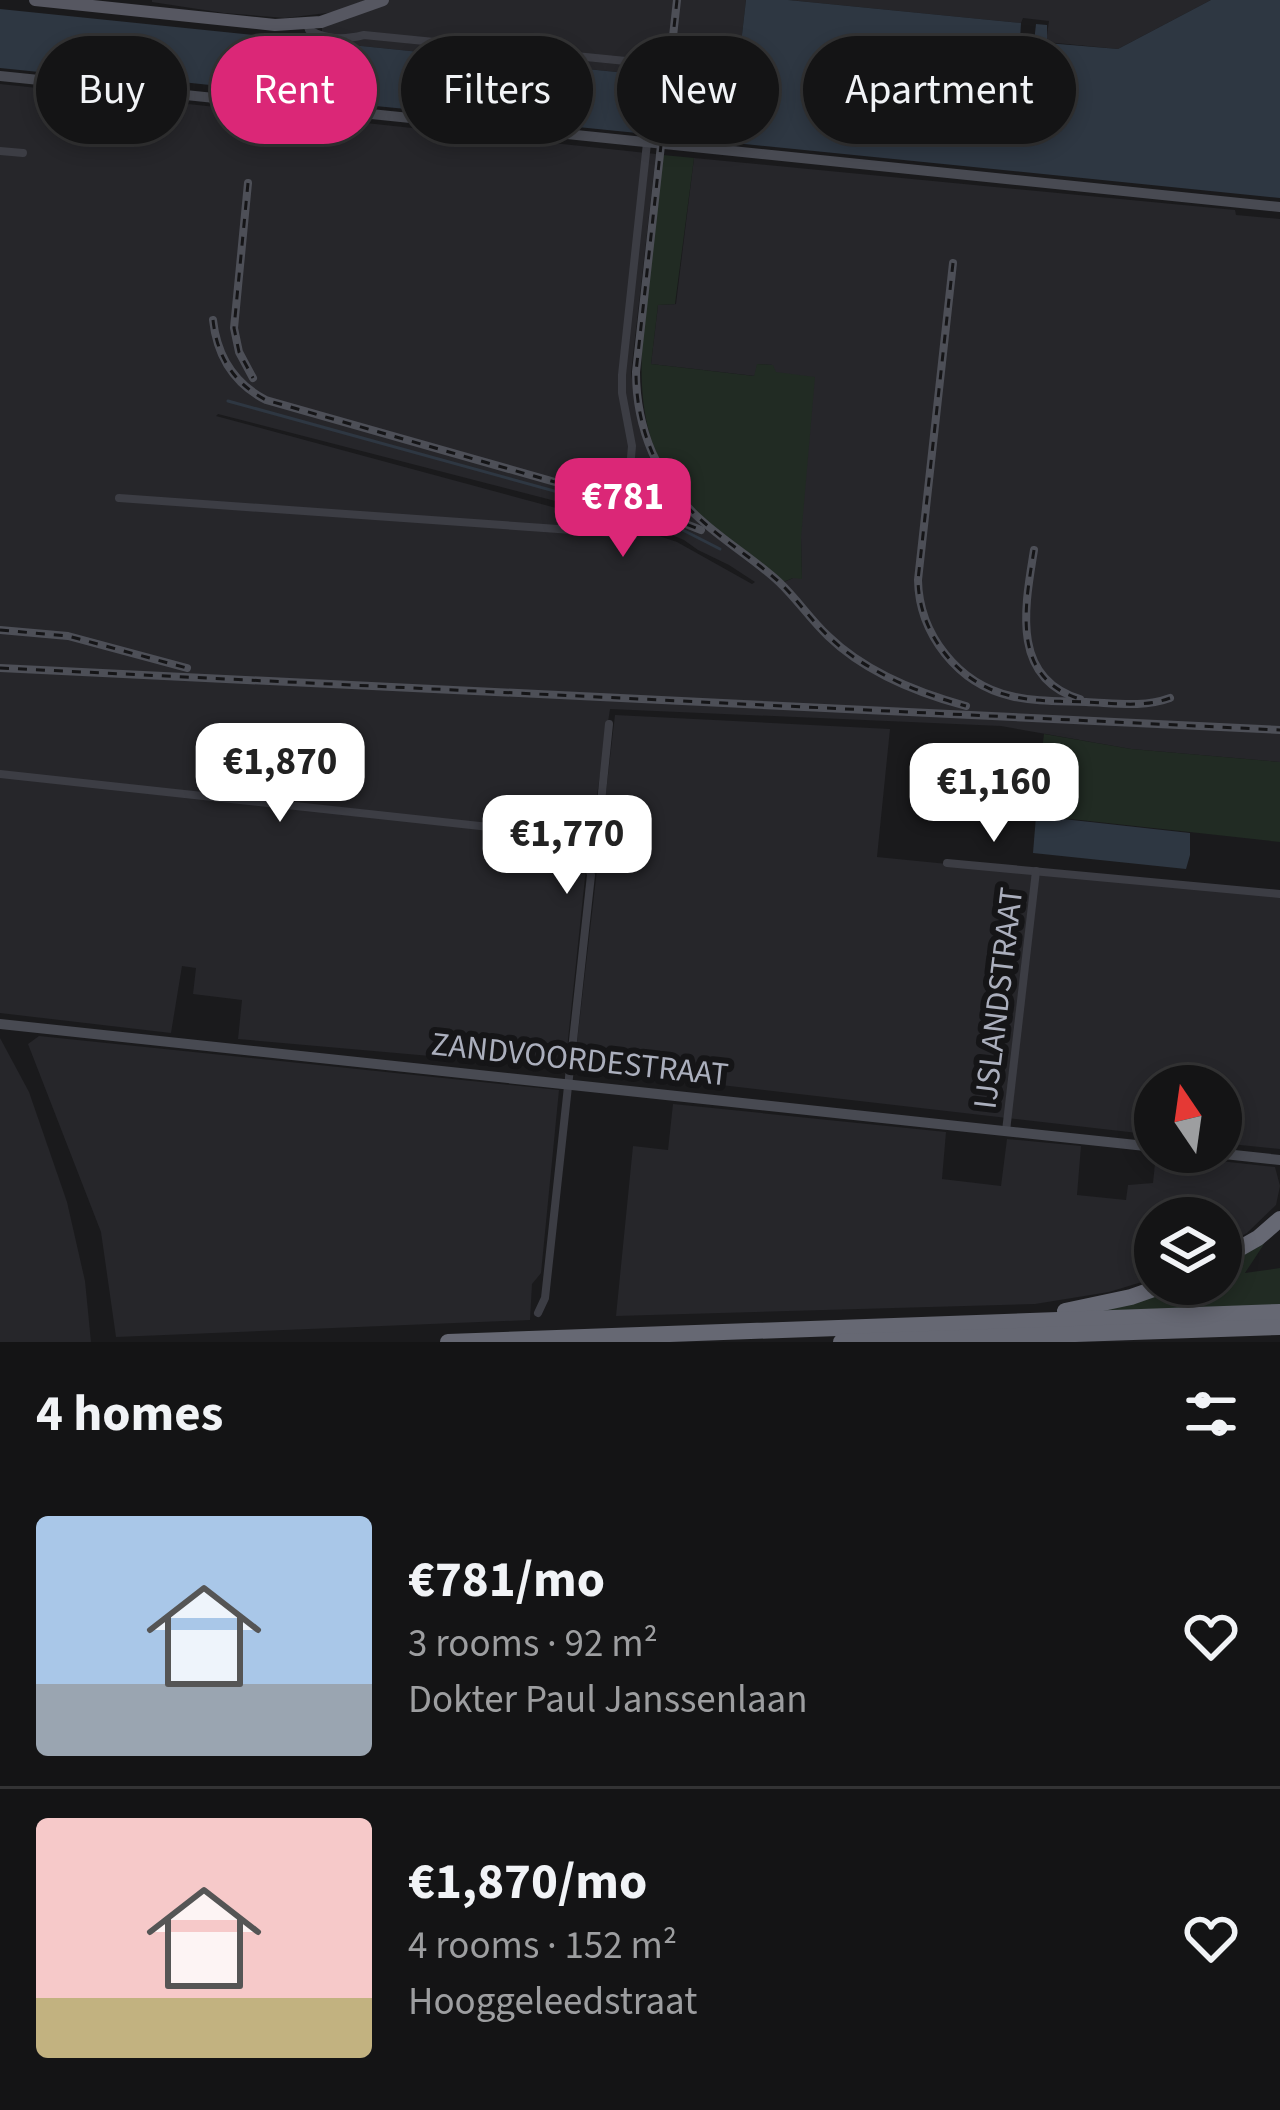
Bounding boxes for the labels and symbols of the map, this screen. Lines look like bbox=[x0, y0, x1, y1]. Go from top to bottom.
pin: €781 bbox=[552, 458, 694, 560]
pin: €1,870 bbox=[182, 723, 378, 825]
pin: €1,160 bbox=[896, 743, 1092, 845]
pin: €1,770 bbox=[469, 795, 665, 897]
street label: IJSLANDSTRAAT bbox=[962, 885, 1035, 1112]
street label: ZANDVOORDESTRAAT bbox=[429, 1021, 731, 1098]
north arrow bbox=[1134, 1065, 1242, 1173]

